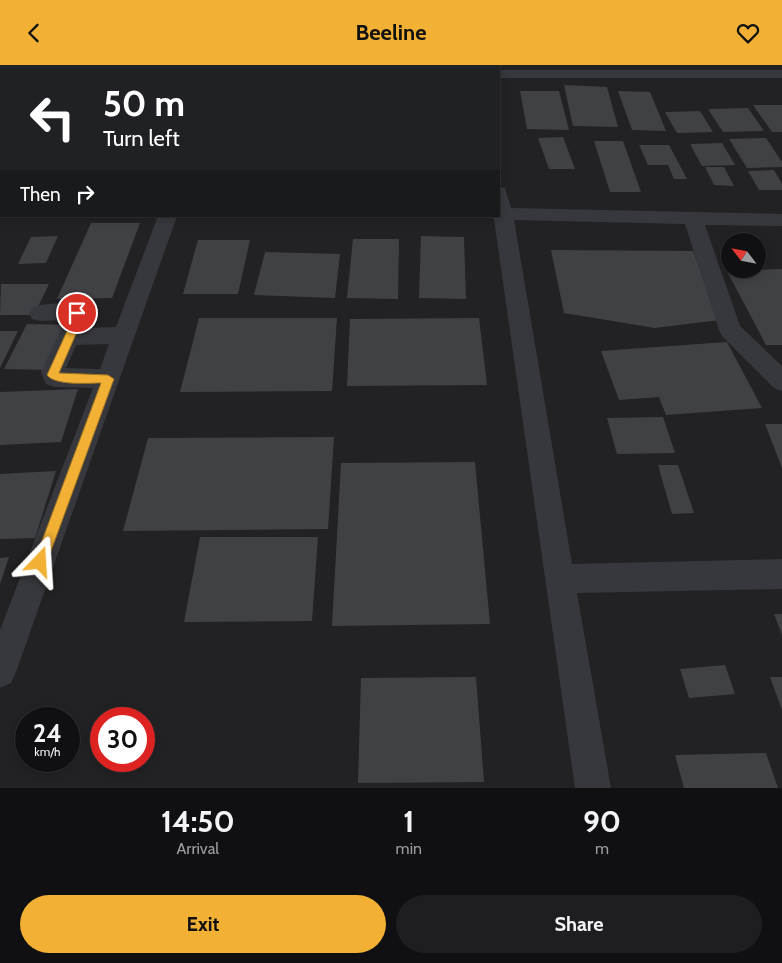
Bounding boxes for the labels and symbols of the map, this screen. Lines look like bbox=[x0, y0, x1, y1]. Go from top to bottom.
north arrow bbox=[721, 233, 766, 277]
pin bbox=[56, 292, 98, 334]
position arrow bbox=[13, 535, 65, 587]
speed limit sign: 30 bbox=[90, 707, 155, 772]

